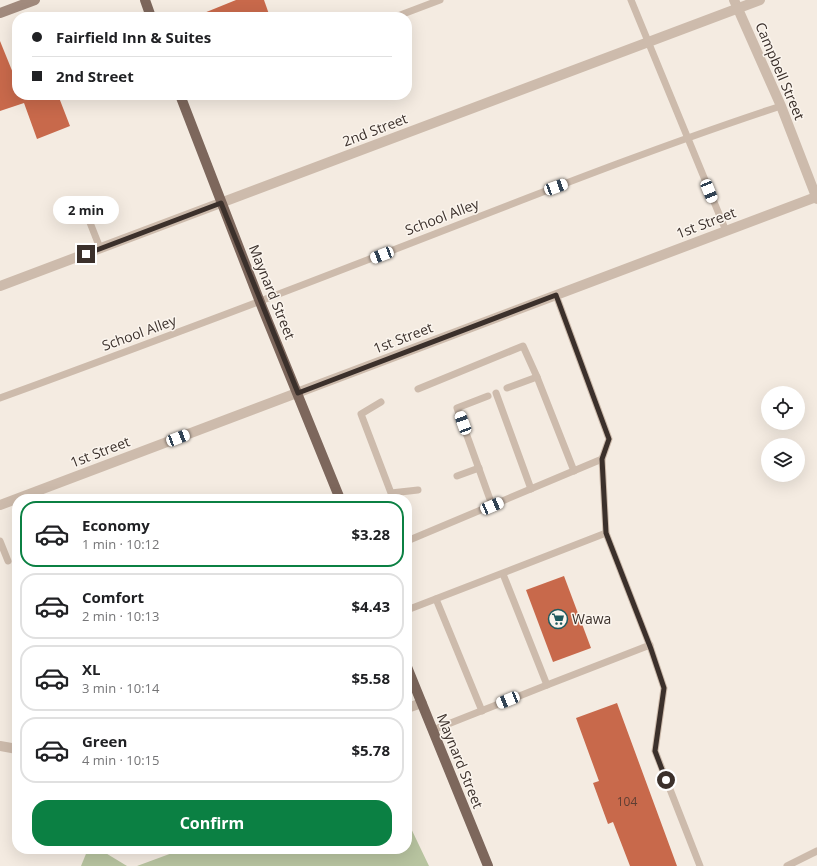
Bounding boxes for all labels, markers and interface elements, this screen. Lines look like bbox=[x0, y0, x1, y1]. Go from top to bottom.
street label: Campbell Street bbox=[751, 19, 810, 123]
text: Fairfield Inn & Suites bbox=[56, 27, 211, 47]
text: 2nd Street bbox=[56, 66, 134, 86]
street label: 2nd Street bbox=[340, 108, 410, 151]
car bbox=[543, 177, 569, 197]
car bbox=[699, 178, 719, 204]
street label: School Alley bbox=[402, 193, 482, 239]
callout: 2 min bbox=[53, 196, 119, 224]
text: 2 min bbox=[68, 201, 104, 219]
street label: 1st Street bbox=[673, 202, 738, 243]
street label: Maynard Street bbox=[245, 242, 300, 342]
route end bbox=[77, 245, 95, 263]
car bbox=[369, 245, 395, 265]
street label: School Alley bbox=[99, 310, 180, 355]
street label: 1st Street bbox=[370, 317, 435, 358]
map controls bbox=[761, 386, 805, 482]
button: locate bbox=[761, 386, 805, 430]
car bbox=[453, 410, 473, 436]
car bbox=[165, 428, 191, 448]
street label: 1st Street bbox=[67, 431, 132, 472]
button: layers bbox=[761, 438, 805, 482]
car bbox=[479, 496, 505, 516]
text: Economy bbox=[82, 515, 150, 535]
icon: car bbox=[34, 516, 70, 552]
text: $3.28 bbox=[351, 524, 390, 544]
text: 1 min · 10:12 bbox=[82, 535, 159, 553]
text: Comfort bbox=[82, 587, 144, 607]
icon: car bbox=[34, 588, 70, 624]
text: $4.43 bbox=[351, 596, 390, 616]
text: 2 min · 10:13 bbox=[82, 607, 159, 625]
supermarket icon: Wawa bbox=[547, 608, 569, 630]
place label: Wawa bbox=[572, 609, 611, 628]
text: XL bbox=[82, 659, 100, 679]
icon: car bbox=[34, 660, 70, 696]
text: $5.58 bbox=[351, 668, 390, 688]
text: 3 min · 10:14 bbox=[82, 679, 159, 697]
car bbox=[495, 690, 521, 710]
street label: Maynard Street bbox=[433, 711, 488, 811]
text: Green bbox=[82, 731, 127, 751]
icon: car bbox=[34, 732, 70, 768]
text: $5.78 bbox=[351, 740, 390, 760]
text: 4 min · 10:15 bbox=[82, 751, 159, 769]
route start bbox=[657, 771, 675, 789]
house number: 104 bbox=[617, 793, 637, 810]
button: Confirm bbox=[32, 800, 392, 846]

